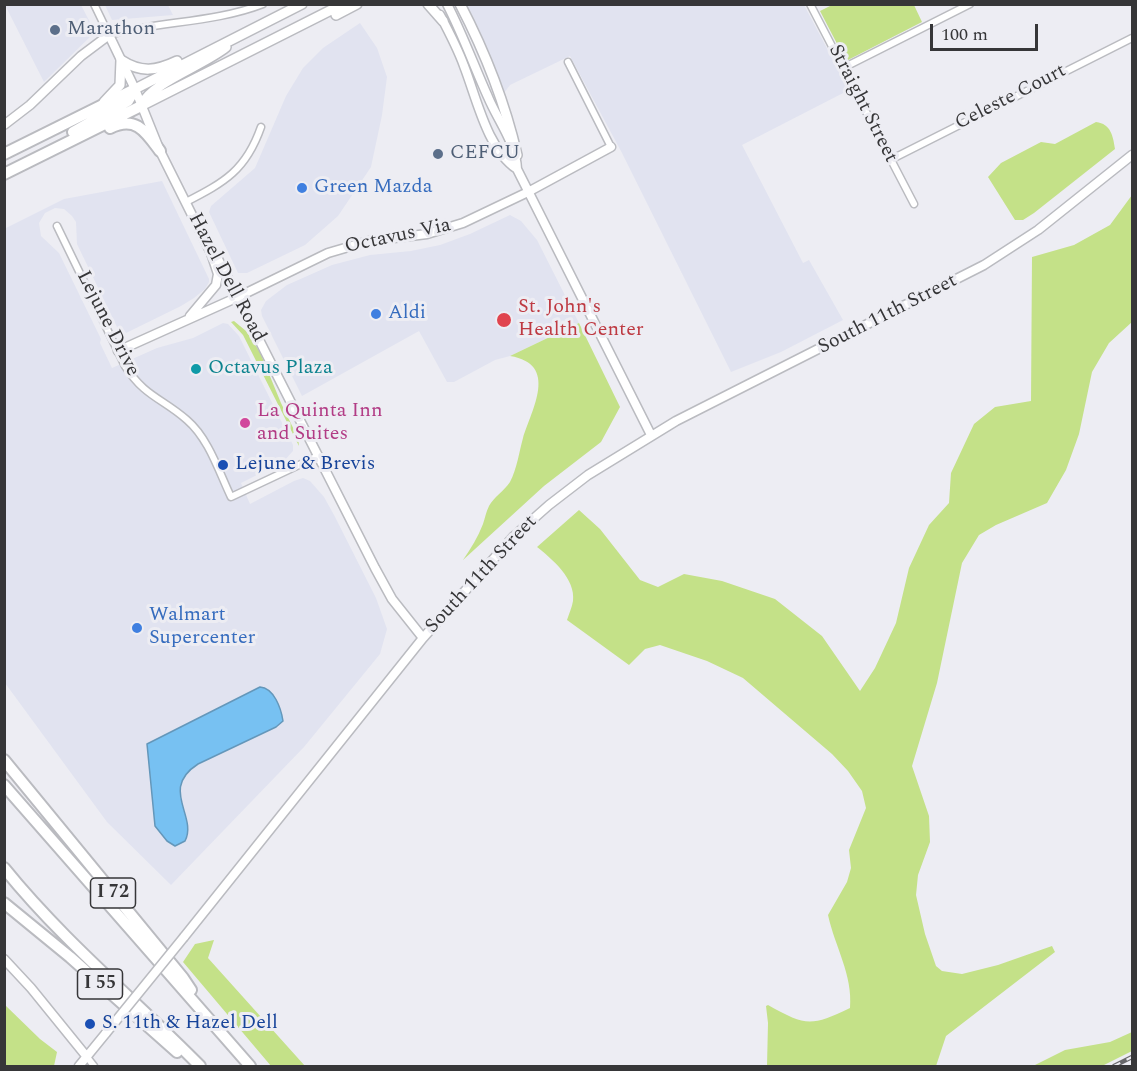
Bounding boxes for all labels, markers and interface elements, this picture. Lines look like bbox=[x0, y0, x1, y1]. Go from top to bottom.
scale bar bbox=[933, 12, 1041, 50]
place label: Marathon bbox=[67, 18, 155, 42]
text: 100 m bbox=[941, 21, 988, 48]
marker: Marathon bbox=[48, 23, 62, 37]
street label: Straight Street bbox=[822, 41, 902, 167]
street label: Celeste Court bbox=[951, 60, 1071, 136]
place label: CEFCU bbox=[450, 142, 520, 166]
marker: CEFCU bbox=[431, 147, 445, 161]
place label: Green Mazda bbox=[314, 176, 432, 200]
marker: Green Mazda bbox=[295, 181, 309, 195]
street label: Hazel Dell Road bbox=[182, 209, 270, 347]
street label: Octavus Via bbox=[343, 214, 453, 260]
street label: Lejune Drive bbox=[70, 267, 144, 381]
street label: South 11th Street bbox=[814, 270, 962, 360]
place label: St. John's Health Center bbox=[518, 296, 644, 343]
place label: Aldi bbox=[388, 302, 426, 326]
marker: Aldi bbox=[369, 307, 383, 321]
marker: St. John's Health Center bbox=[495, 311, 513, 329]
place label: Octavus Plaza bbox=[208, 357, 333, 381]
marker: Octavus Plaza bbox=[189, 362, 203, 376]
place label: La Quinta Inn and Suites bbox=[257, 400, 383, 447]
marker: La Quinta Inn and Suites bbox=[238, 416, 252, 430]
place label: Lejune & Brevis bbox=[235, 453, 375, 477]
marker: Lejune & Brevis bbox=[216, 458, 230, 472]
street label: South 11th Street bbox=[421, 511, 543, 639]
place label: Walmart Supercenter bbox=[149, 604, 255, 651]
marker: Walmart Supercenter bbox=[130, 621, 144, 635]
road number: I 72 bbox=[90, 878, 136, 908]
road number: I 55 bbox=[78, 969, 122, 999]
place label: S. 11th & Hazel Dell bbox=[102, 1012, 278, 1036]
marker: S. 11th & Hazel Dell bbox=[83, 1017, 97, 1031]

